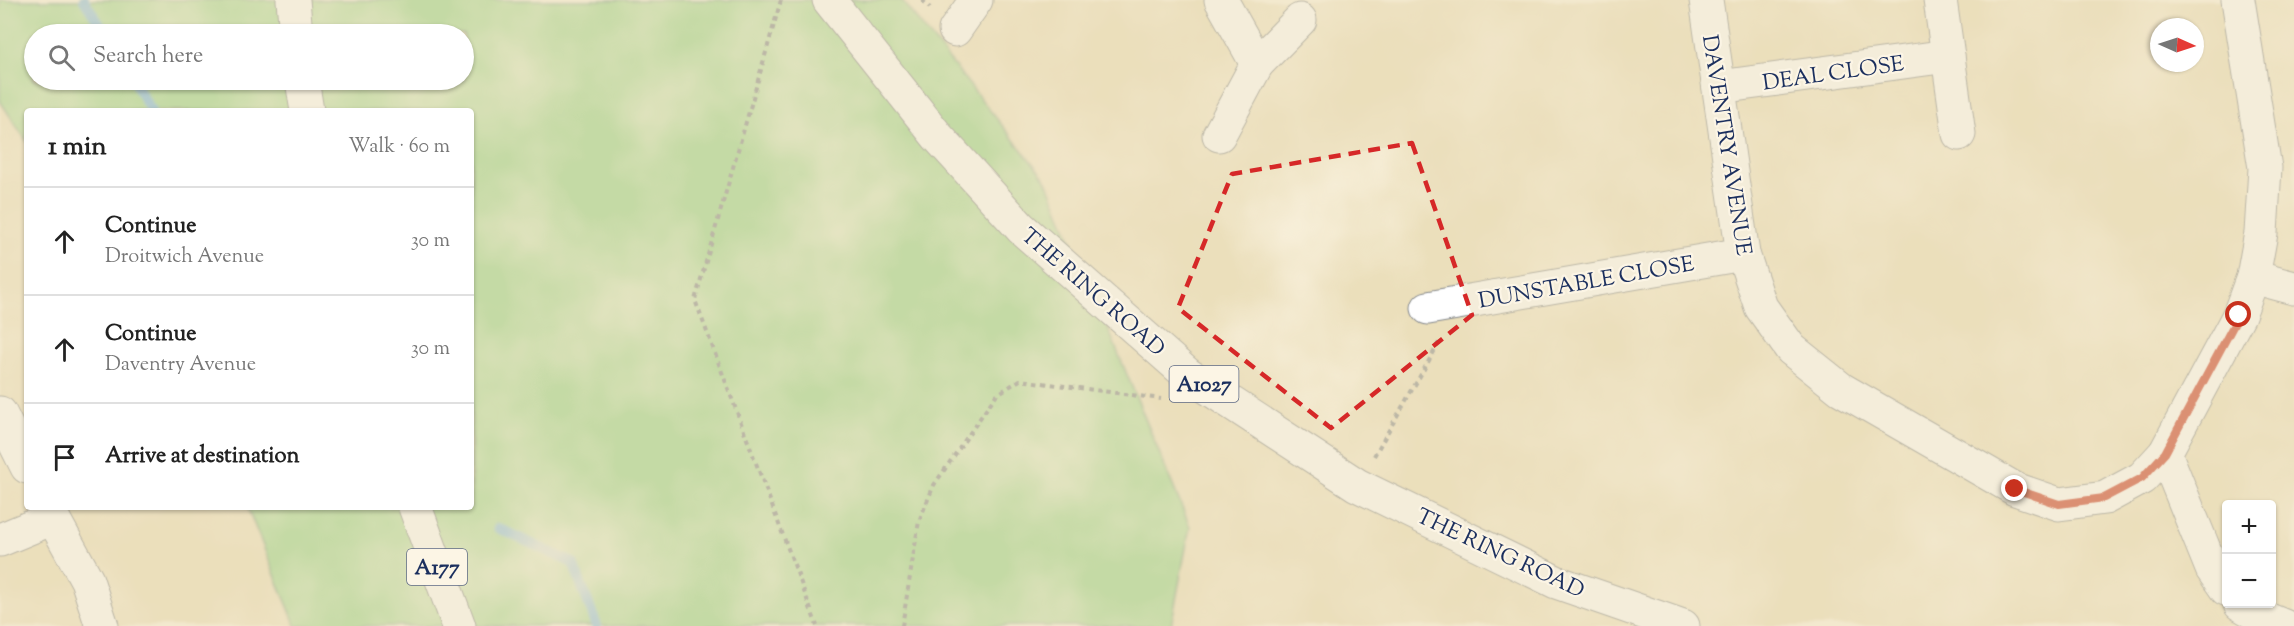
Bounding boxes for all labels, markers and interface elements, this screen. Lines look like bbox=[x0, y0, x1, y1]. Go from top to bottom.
north arrow bbox=[2150, 18, 2204, 72]
search box bbox=[24, 24, 474, 90]
street label: DAVENTRY AVENUE bbox=[1692, 33, 1758, 258]
icon: search bbox=[45, 41, 78, 74]
text: Search here bbox=[93, 41, 203, 73]
street label: DEAL CLOSE bbox=[1761, 49, 1906, 101]
text: 1 min bbox=[48, 129, 107, 166]
text: Walk · 60 m bbox=[348, 133, 450, 162]
text: Continue bbox=[105, 211, 196, 243]
street label: THE RING ROAD bbox=[1013, 221, 1171, 365]
icon: ahead bbox=[48, 225, 81, 258]
text: 30 m bbox=[411, 227, 450, 256]
text: Droitwich Avenue bbox=[105, 243, 264, 272]
street label: DUNSTABLE CLOSE bbox=[1476, 249, 1697, 319]
route start bbox=[2225, 301, 2251, 327]
text: Continue bbox=[105, 319, 196, 351]
icon: ahead bbox=[48, 333, 81, 366]
text: 30 m bbox=[411, 335, 450, 364]
text: Daventry Avenue bbox=[105, 351, 256, 380]
road number: A1027 bbox=[1170, 366, 1238, 402]
icon: arrive bbox=[48, 441, 81, 474]
text: Arrive at destination bbox=[105, 441, 300, 473]
route end bbox=[2001, 475, 2027, 501]
map controls bbox=[2222, 500, 2276, 608]
button: + bbox=[2222, 500, 2276, 554]
street label: THE RING ROAD bbox=[1410, 502, 1589, 608]
road number: A177 bbox=[407, 549, 467, 585]
button: − bbox=[2222, 554, 2276, 608]

